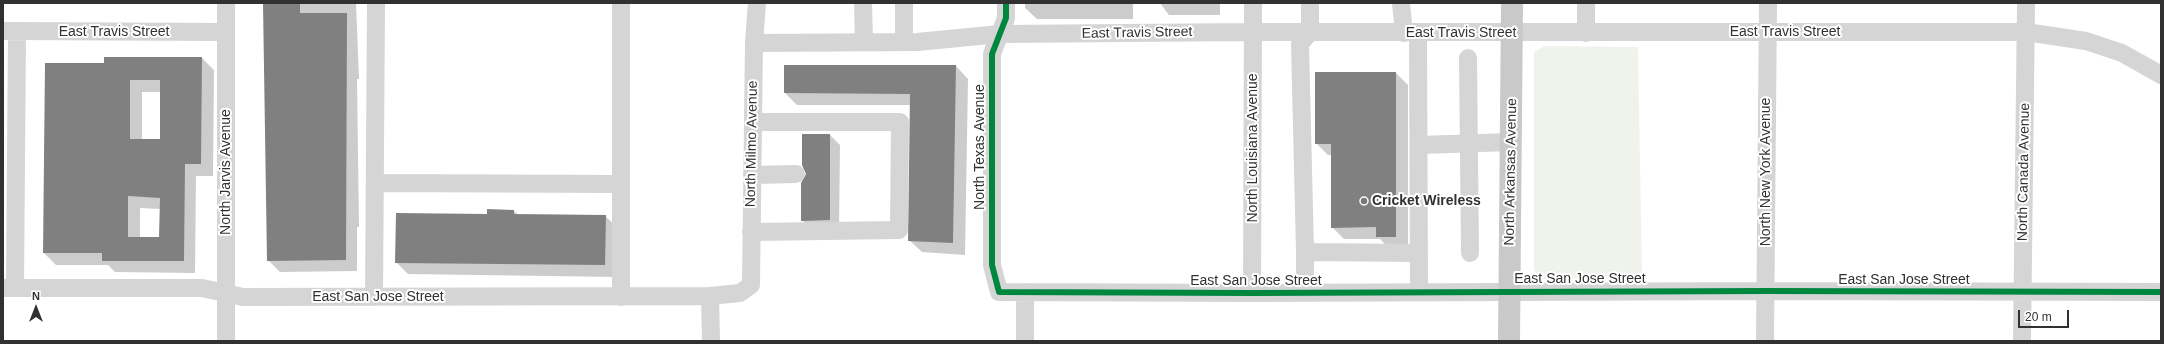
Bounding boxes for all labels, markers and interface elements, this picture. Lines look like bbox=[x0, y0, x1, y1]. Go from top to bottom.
street label: East Travis Street bbox=[59, 24, 169, 40]
street label: East Travis Street bbox=[1081, 24, 1193, 42]
street label: East Travis Street bbox=[1730, 24, 1840, 40]
street label: East Travis Street bbox=[1406, 25, 1516, 41]
street label: North Louisiana Avenue bbox=[1245, 73, 1261, 223]
street label: North Milmo Avenue bbox=[742, 81, 762, 207]
street label: North Texas Avenue bbox=[972, 84, 988, 210]
street label: North Arkansas Avenue bbox=[1501, 98, 1521, 246]
street label: North New York Avenue bbox=[1758, 98, 1774, 246]
street label: North Canada Avenue bbox=[2014, 103, 2034, 241]
street label: North Jarvis Avenue bbox=[218, 109, 234, 235]
place label: Cricket Wireless bbox=[1372, 193, 1481, 209]
marker: Cricket Wireless bbox=[1359, 196, 1369, 206]
street label: East San Jose Street bbox=[1514, 271, 1646, 287]
street label: East San Jose Street bbox=[1838, 272, 1970, 288]
street label: East San Jose Street bbox=[1190, 273, 1322, 289]
north arrow bbox=[16, 288, 56, 328]
street label: East San Jose Street bbox=[312, 289, 444, 305]
text: N bbox=[32, 290, 40, 302]
scale bar bbox=[2020, 302, 2071, 328]
text: 20 m bbox=[2025, 310, 2052, 324]

